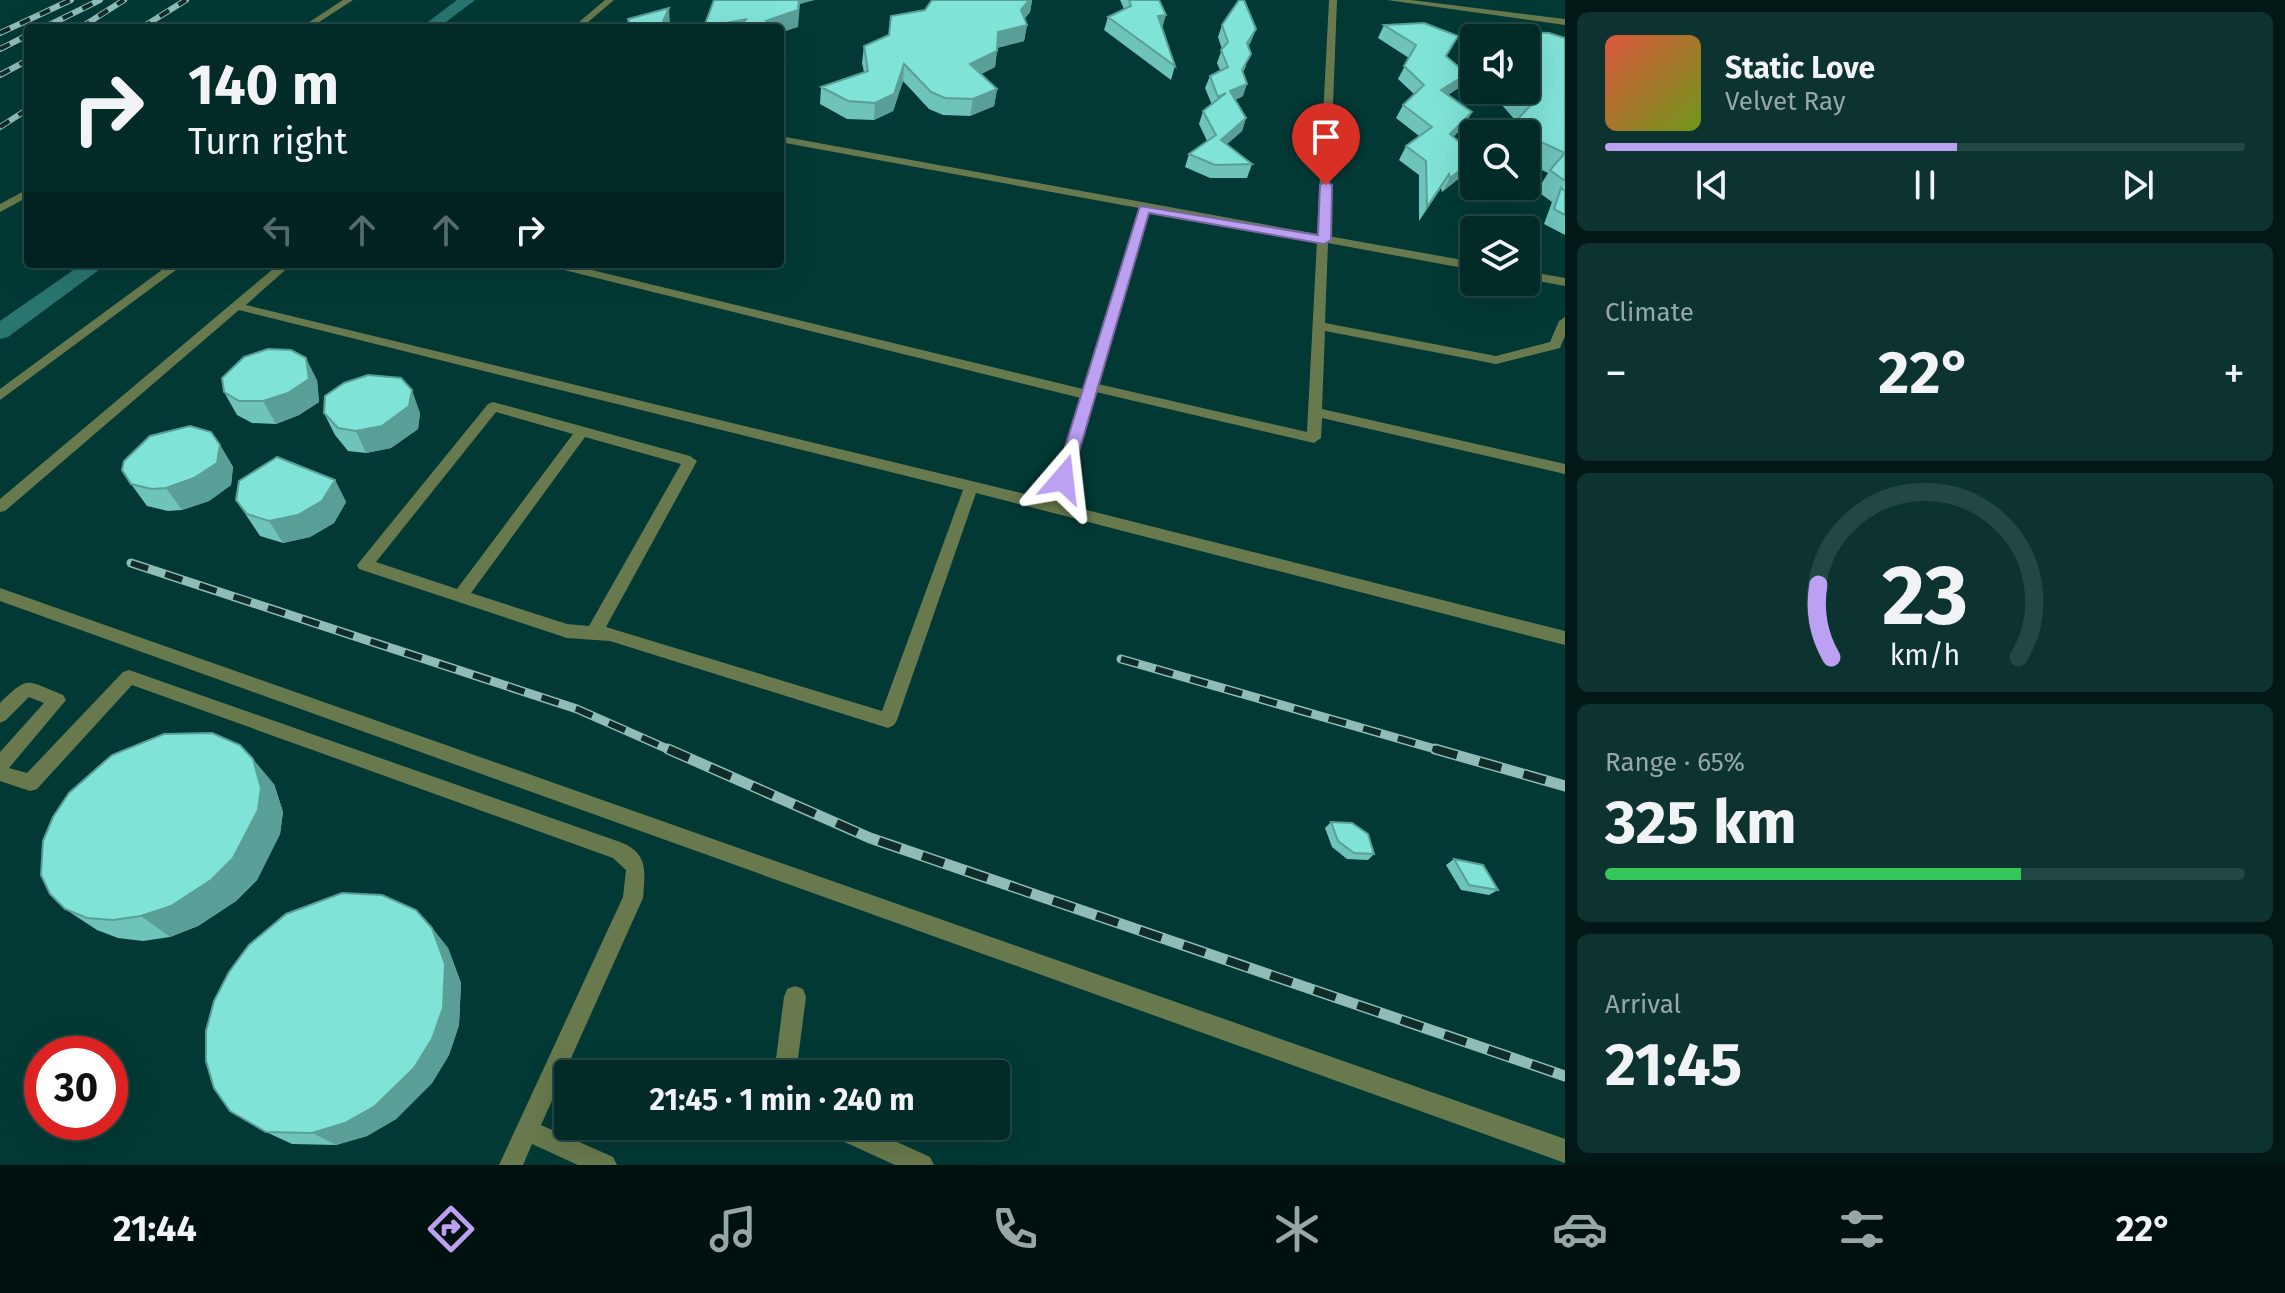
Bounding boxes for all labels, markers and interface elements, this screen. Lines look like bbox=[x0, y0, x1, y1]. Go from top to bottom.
map controls bbox=[1460, 24, 1540, 296]
button: sound bbox=[1460, 24, 1540, 104]
text: Static Love bbox=[1725, 50, 1875, 86]
text: 140 m bbox=[188, 52, 339, 119]
icon: right bbox=[56, 56, 160, 160]
text: Velvet Ray bbox=[1725, 86, 1845, 117]
pin bbox=[1292, 103, 1360, 185]
icon: arrive bbox=[1304, 115, 1348, 159]
text: Turn right bbox=[188, 120, 348, 164]
button: search bbox=[1460, 120, 1540, 200]
icon: previous bbox=[1690, 163, 1734, 207]
icon: pause bbox=[1903, 163, 1947, 207]
icon: next bbox=[2116, 163, 2160, 207]
icon: left bbox=[256, 208, 300, 252]
icon: ahead bbox=[340, 208, 384, 252]
icon: ahead bbox=[424, 208, 468, 252]
icon: right bbox=[508, 208, 552, 252]
button: layers bbox=[1460, 216, 1540, 296]
text: Climate bbox=[1605, 297, 1694, 328]
text: 22° bbox=[1878, 337, 1972, 409]
text: − bbox=[1605, 347, 1627, 400]
text: + bbox=[2223, 347, 2245, 400]
position arrow bbox=[1021, 437, 1105, 521]
text: 23 bbox=[1882, 546, 1968, 646]
text: km/h bbox=[1890, 639, 1960, 674]
text: Range · 65% bbox=[1605, 747, 1745, 778]
text: 325 km bbox=[1605, 787, 1797, 859]
text: Arrival bbox=[1605, 989, 1681, 1020]
text: 21:45 bbox=[1605, 1029, 1742, 1101]
speed limit sign: 30 bbox=[24, 1036, 128, 1140]
text: 21:45 · 1 min · 240 m bbox=[649, 1082, 915, 1118]
icon: directions bbox=[423, 1201, 479, 1257]
icon: music bbox=[705, 1201, 761, 1257]
icon: phone bbox=[987, 1201, 1043, 1257]
icon: climate bbox=[1269, 1201, 1325, 1257]
icon: car bbox=[1552, 1201, 1608, 1257]
icon: filters bbox=[1834, 1201, 1890, 1257]
text: 21:44 bbox=[113, 1207, 197, 1251]
text: 22° bbox=[2116, 1207, 2172, 1251]

